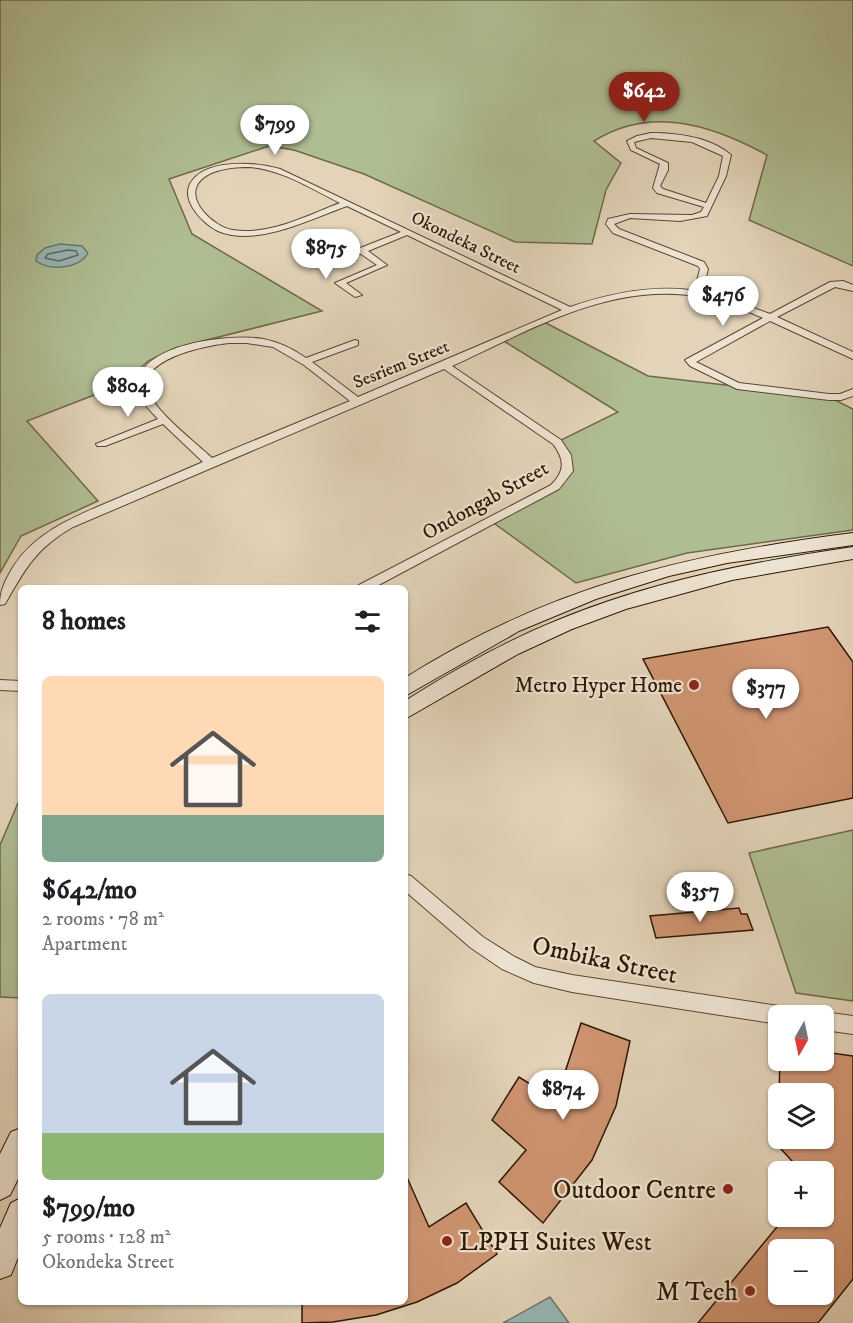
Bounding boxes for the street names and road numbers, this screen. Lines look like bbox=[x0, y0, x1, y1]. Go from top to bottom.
street label: Okondeka Street bbox=[407, 207, 524, 279]
street label: Sesriem Street bbox=[350, 336, 453, 394]
street label: Ondongab Street bbox=[418, 455, 554, 546]
street label: Ombika Street bbox=[529, 929, 680, 992]

